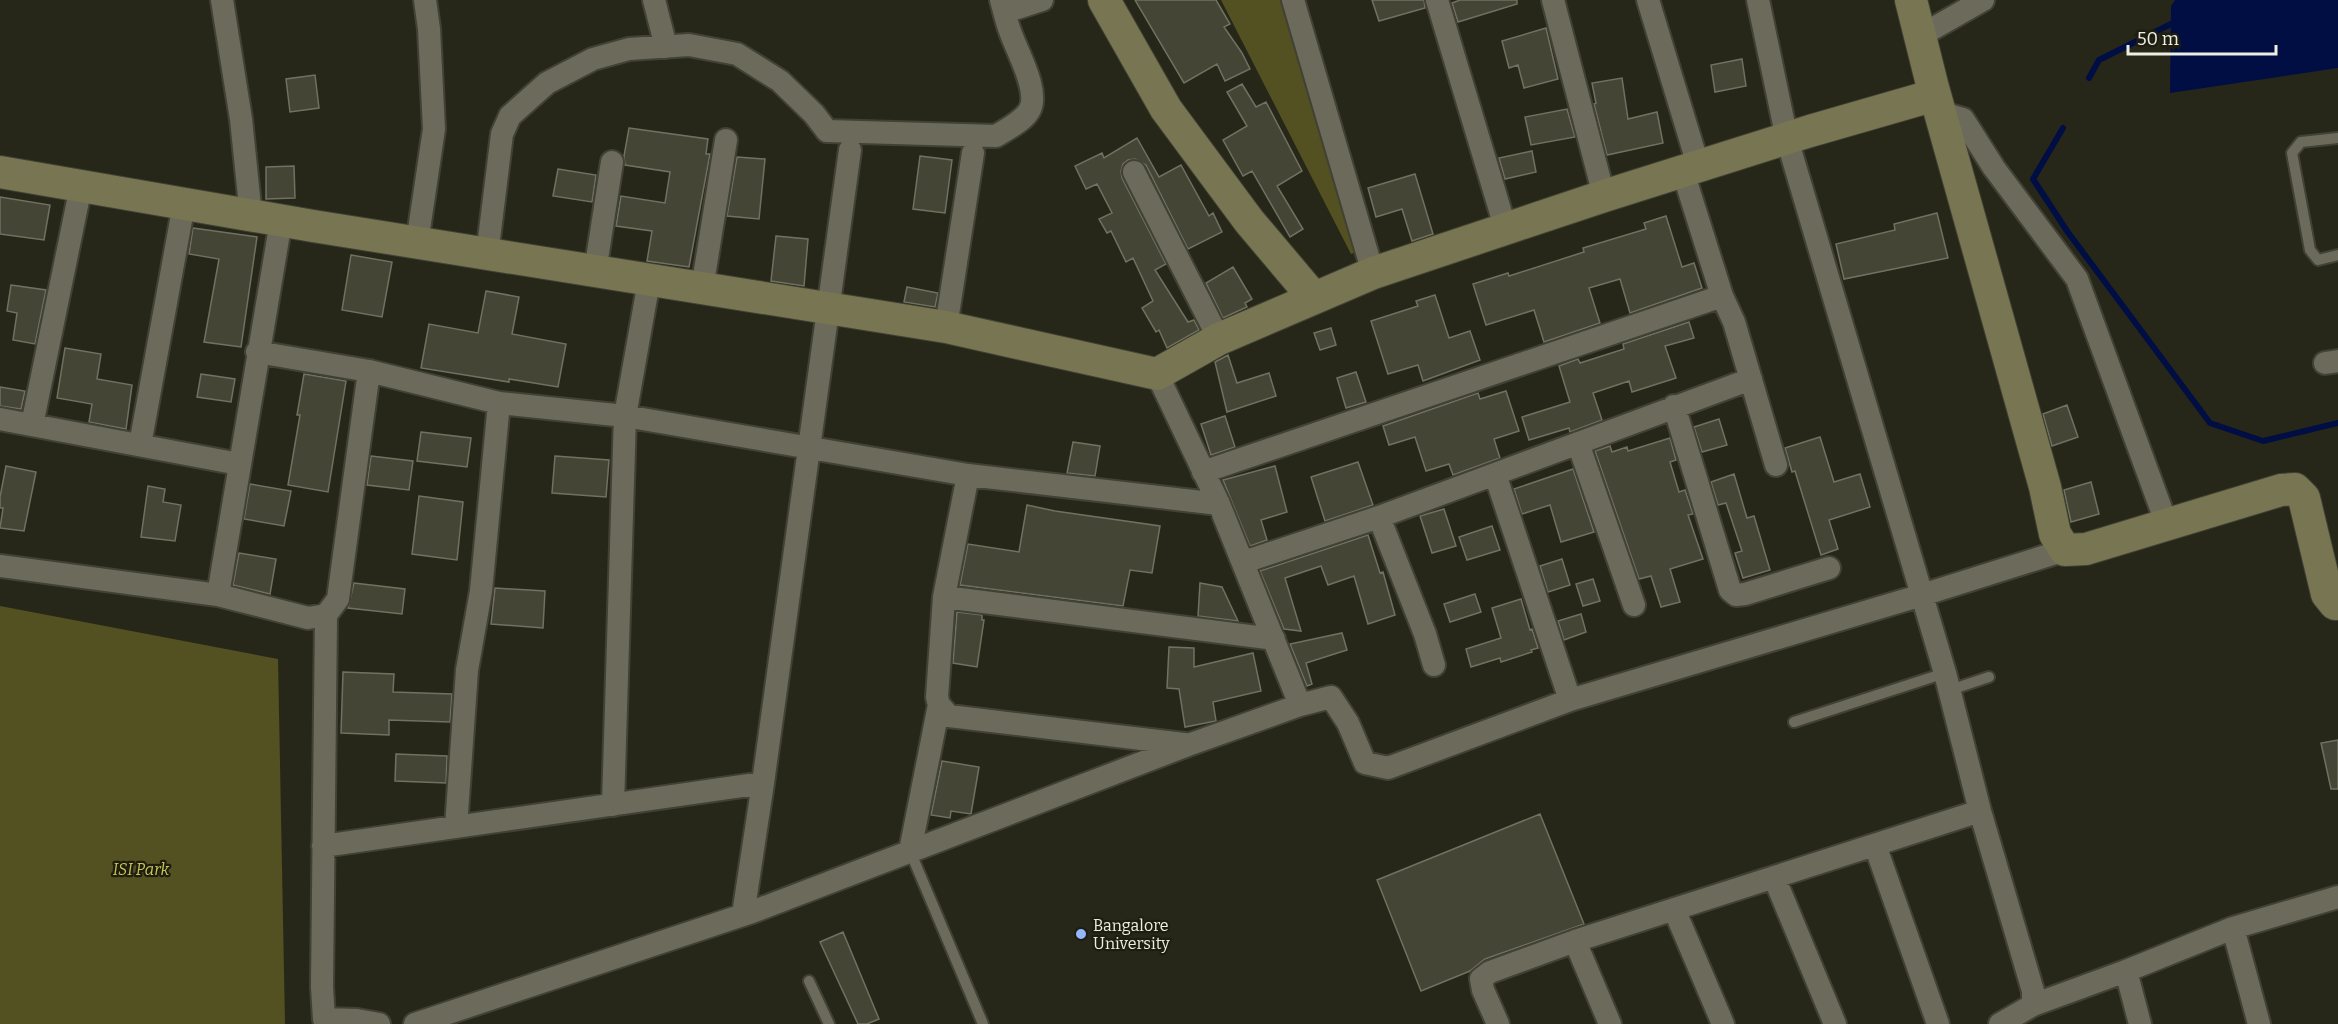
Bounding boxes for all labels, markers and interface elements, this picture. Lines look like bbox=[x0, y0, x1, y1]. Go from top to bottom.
scale bar bbox=[2128, 18, 2276, 56]
text: 50 m bbox=[2137, 28, 2179, 50]
park label: ISI Park bbox=[113, 860, 170, 879]
place label: Bangalore University bbox=[1093, 916, 1170, 953]
marker: Bangalore University bbox=[1074, 927, 1088, 941]

